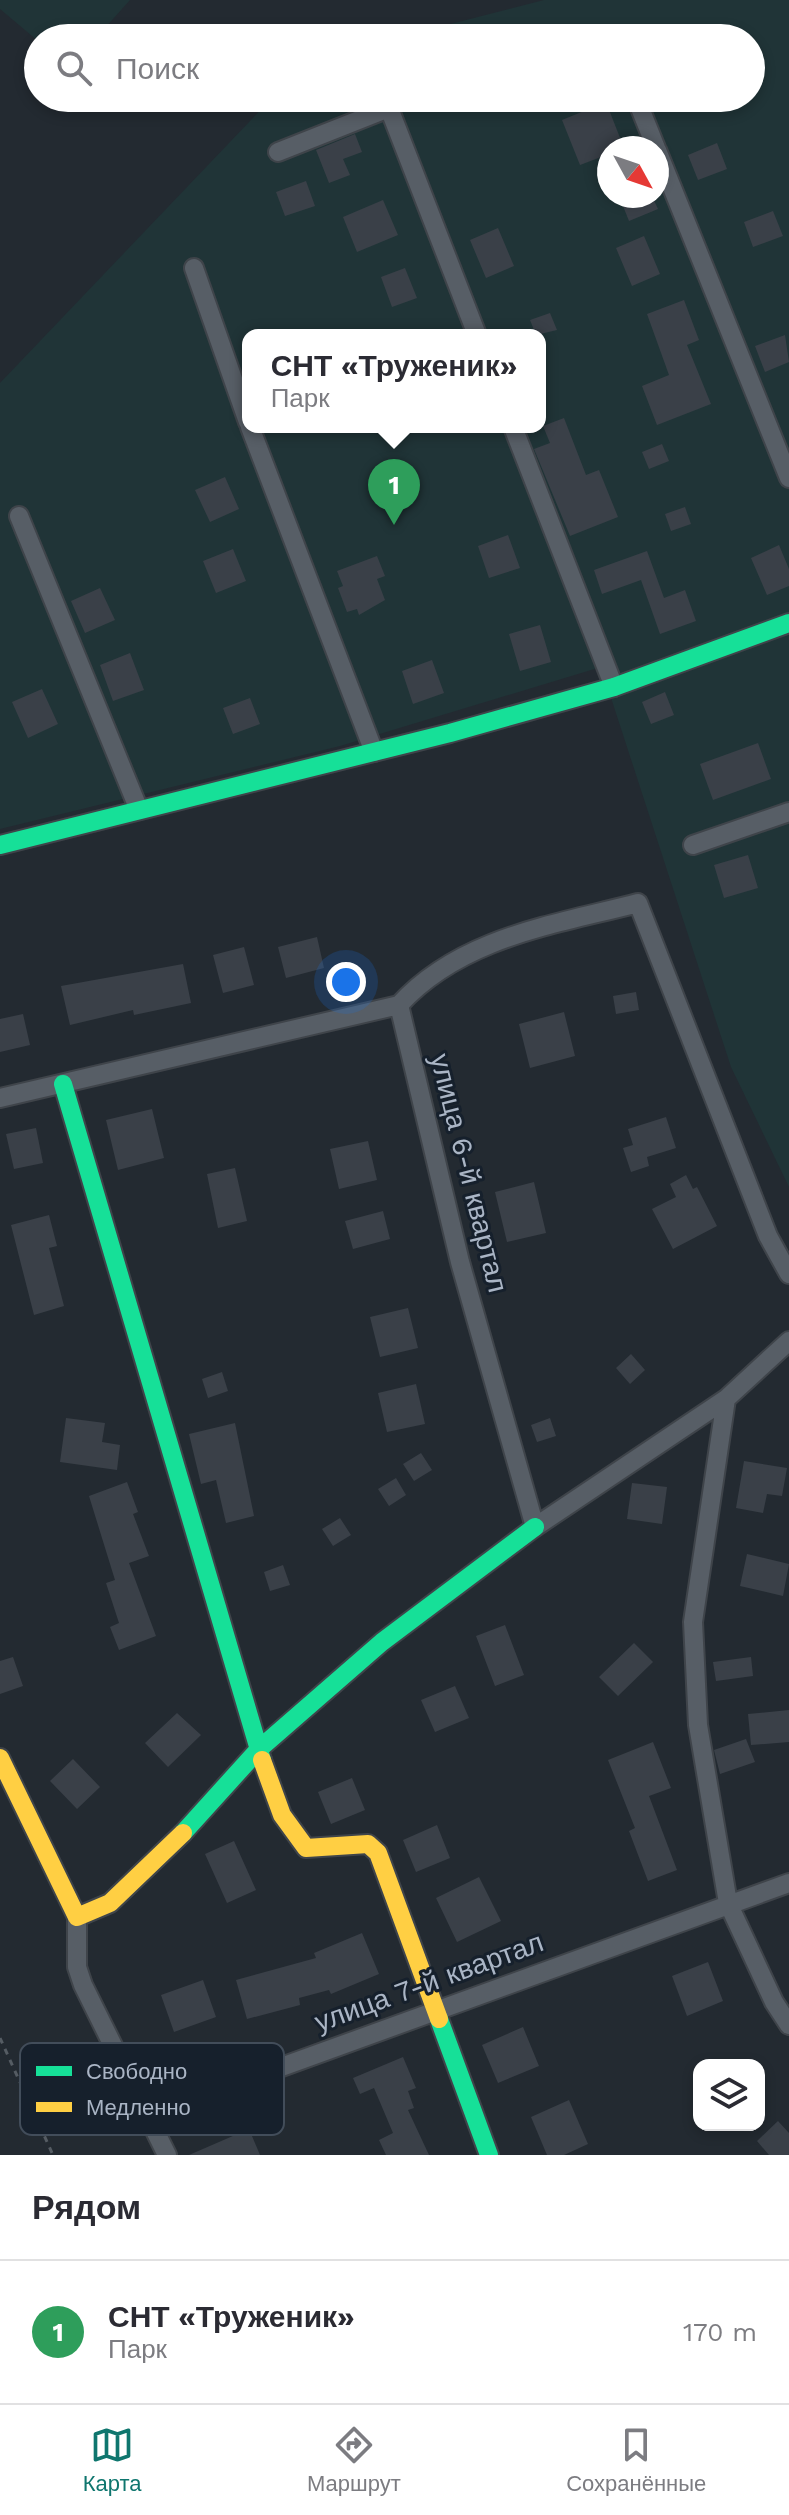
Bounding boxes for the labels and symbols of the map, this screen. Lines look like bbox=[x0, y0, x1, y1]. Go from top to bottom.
north arrow bbox=[597, 136, 669, 208]
pin: 1 bbox=[368, 459, 420, 525]
your location bbox=[326, 962, 366, 1002]
street label: улица 6-й квартал bbox=[423, 1050, 515, 1296]
street label: улица 7-й квартал bbox=[310, 1925, 548, 2039]
legend bbox=[20, 2043, 284, 2135]
text: Свободно bbox=[86, 2059, 187, 2084]
text: Медленно bbox=[86, 2095, 191, 2120]

